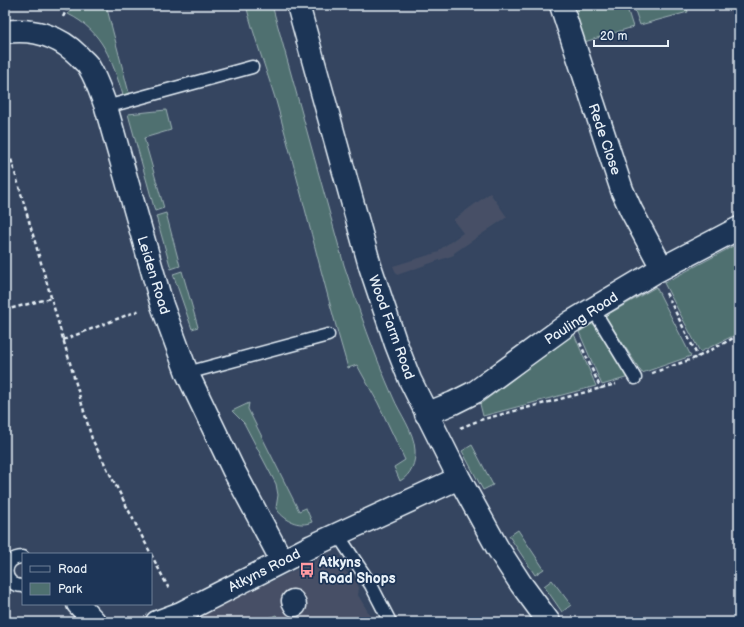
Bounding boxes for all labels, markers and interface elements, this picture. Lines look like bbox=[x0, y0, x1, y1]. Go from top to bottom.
scale bar bbox=[594, 22, 668, 48]
text: 20 m bbox=[600, 29, 627, 44]
street label: Rede Close bbox=[584, 101, 625, 177]
street label: Leiden Road bbox=[134, 234, 174, 316]
street label: Wood Farm Road bbox=[365, 273, 418, 382]
street label: Pauling Road bbox=[541, 288, 621, 348]
street label: Atkyns Road bbox=[225, 545, 303, 596]
legend bbox=[22, 553, 152, 605]
place label: Atkyns Road Shops bbox=[318, 554, 396, 587]
bus stop icon: Atkyns Road Shops bbox=[298, 561, 316, 579]
text: Road bbox=[58, 562, 87, 577]
text: Park bbox=[58, 582, 82, 597]

